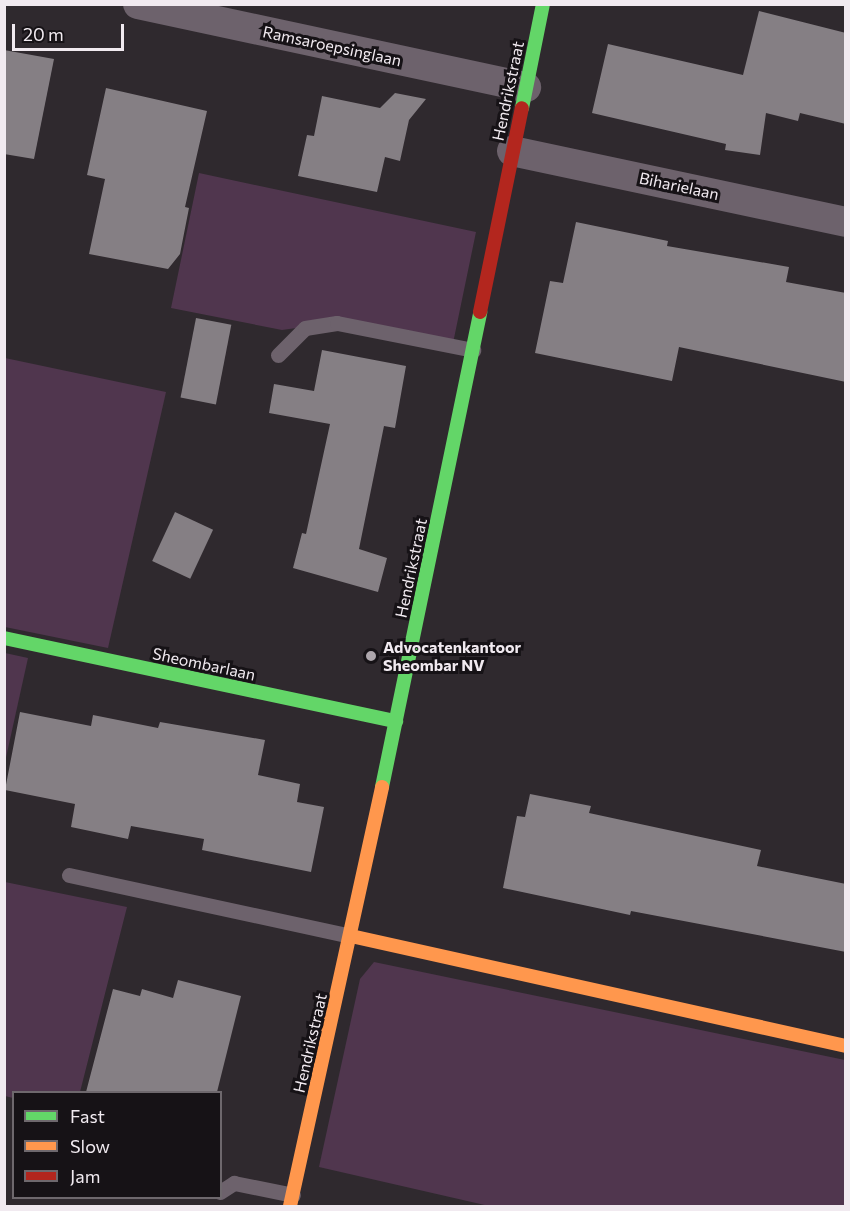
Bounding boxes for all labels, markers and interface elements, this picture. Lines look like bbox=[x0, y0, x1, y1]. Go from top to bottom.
scale bar bbox=[15, 12, 128, 50]
street label: Ramsaroepsinglaan bbox=[261, 22, 403, 70]
text: 20 m bbox=[23, 23, 64, 45]
street label: Hendrikstraat bbox=[488, 39, 528, 143]
street label: Biharielaan bbox=[637, 168, 721, 204]
street label: Hendrikstraat bbox=[391, 516, 431, 620]
place label: Advocatenkantoor Sheombar NV bbox=[383, 637, 521, 675]
street label: Sheombarlaan bbox=[151, 644, 257, 684]
marker: Advocatenkantoor Sheombar NV bbox=[364, 649, 378, 663]
street label: Hendrikstraat bbox=[289, 991, 331, 1095]
legend bbox=[12, 1091, 222, 1199]
text: Fast bbox=[70, 1105, 105, 1127]
text: Slow bbox=[70, 1135, 110, 1157]
text: Jam bbox=[70, 1165, 100, 1187]

